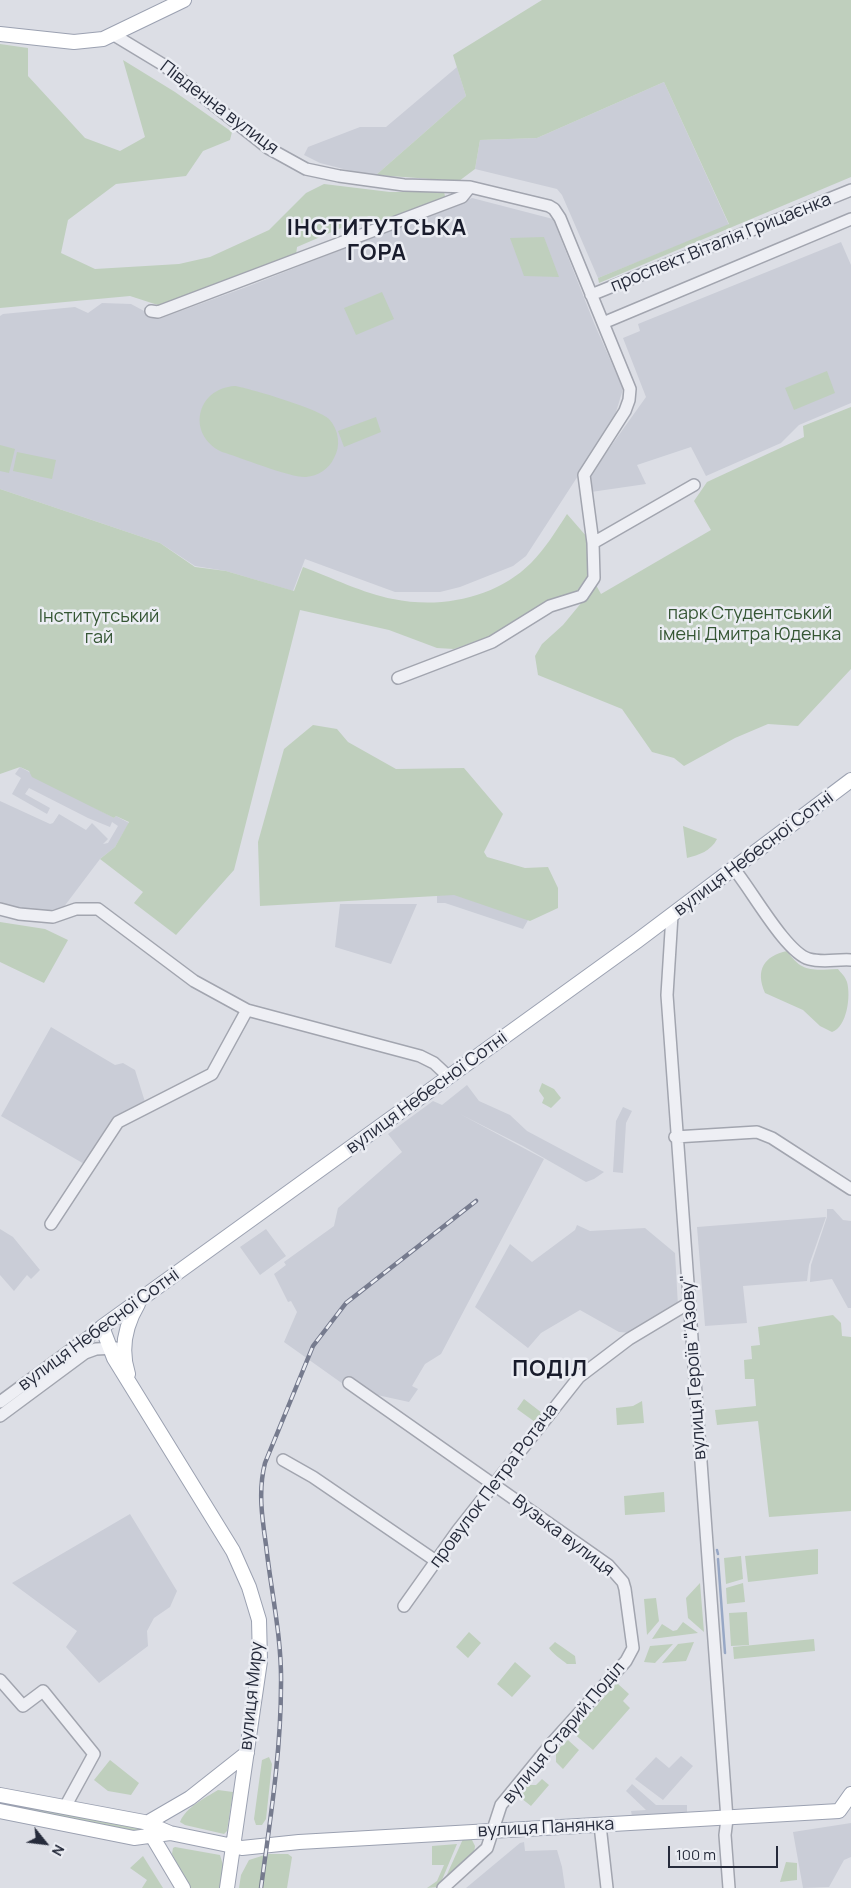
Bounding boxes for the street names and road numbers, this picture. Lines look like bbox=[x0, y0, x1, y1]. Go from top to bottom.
street label: Південна вулиця bbox=[155, 56, 283, 160]
street label: проспект Віталія Грицаєнка bbox=[607, 189, 835, 297]
street label: вулиця Небесної Сотні bbox=[670, 787, 838, 921]
street label: вулиця Небесної Сотні bbox=[342, 1027, 512, 1159]
street label: вулиця Небесної Сотні bbox=[14, 1264, 184, 1396]
street label: вулиця Героїв "Азову" bbox=[677, 1273, 711, 1461]
street label: провулок Петра Ротача bbox=[425, 1400, 563, 1572]
street label: Вузька вулиця bbox=[508, 1491, 618, 1581]
street label: вулиця Миру bbox=[236, 1641, 268, 1751]
street label: вулиця Старий Поділ bbox=[498, 1658, 630, 1808]
street label: вулиця Панянка bbox=[477, 1814, 615, 1842]

